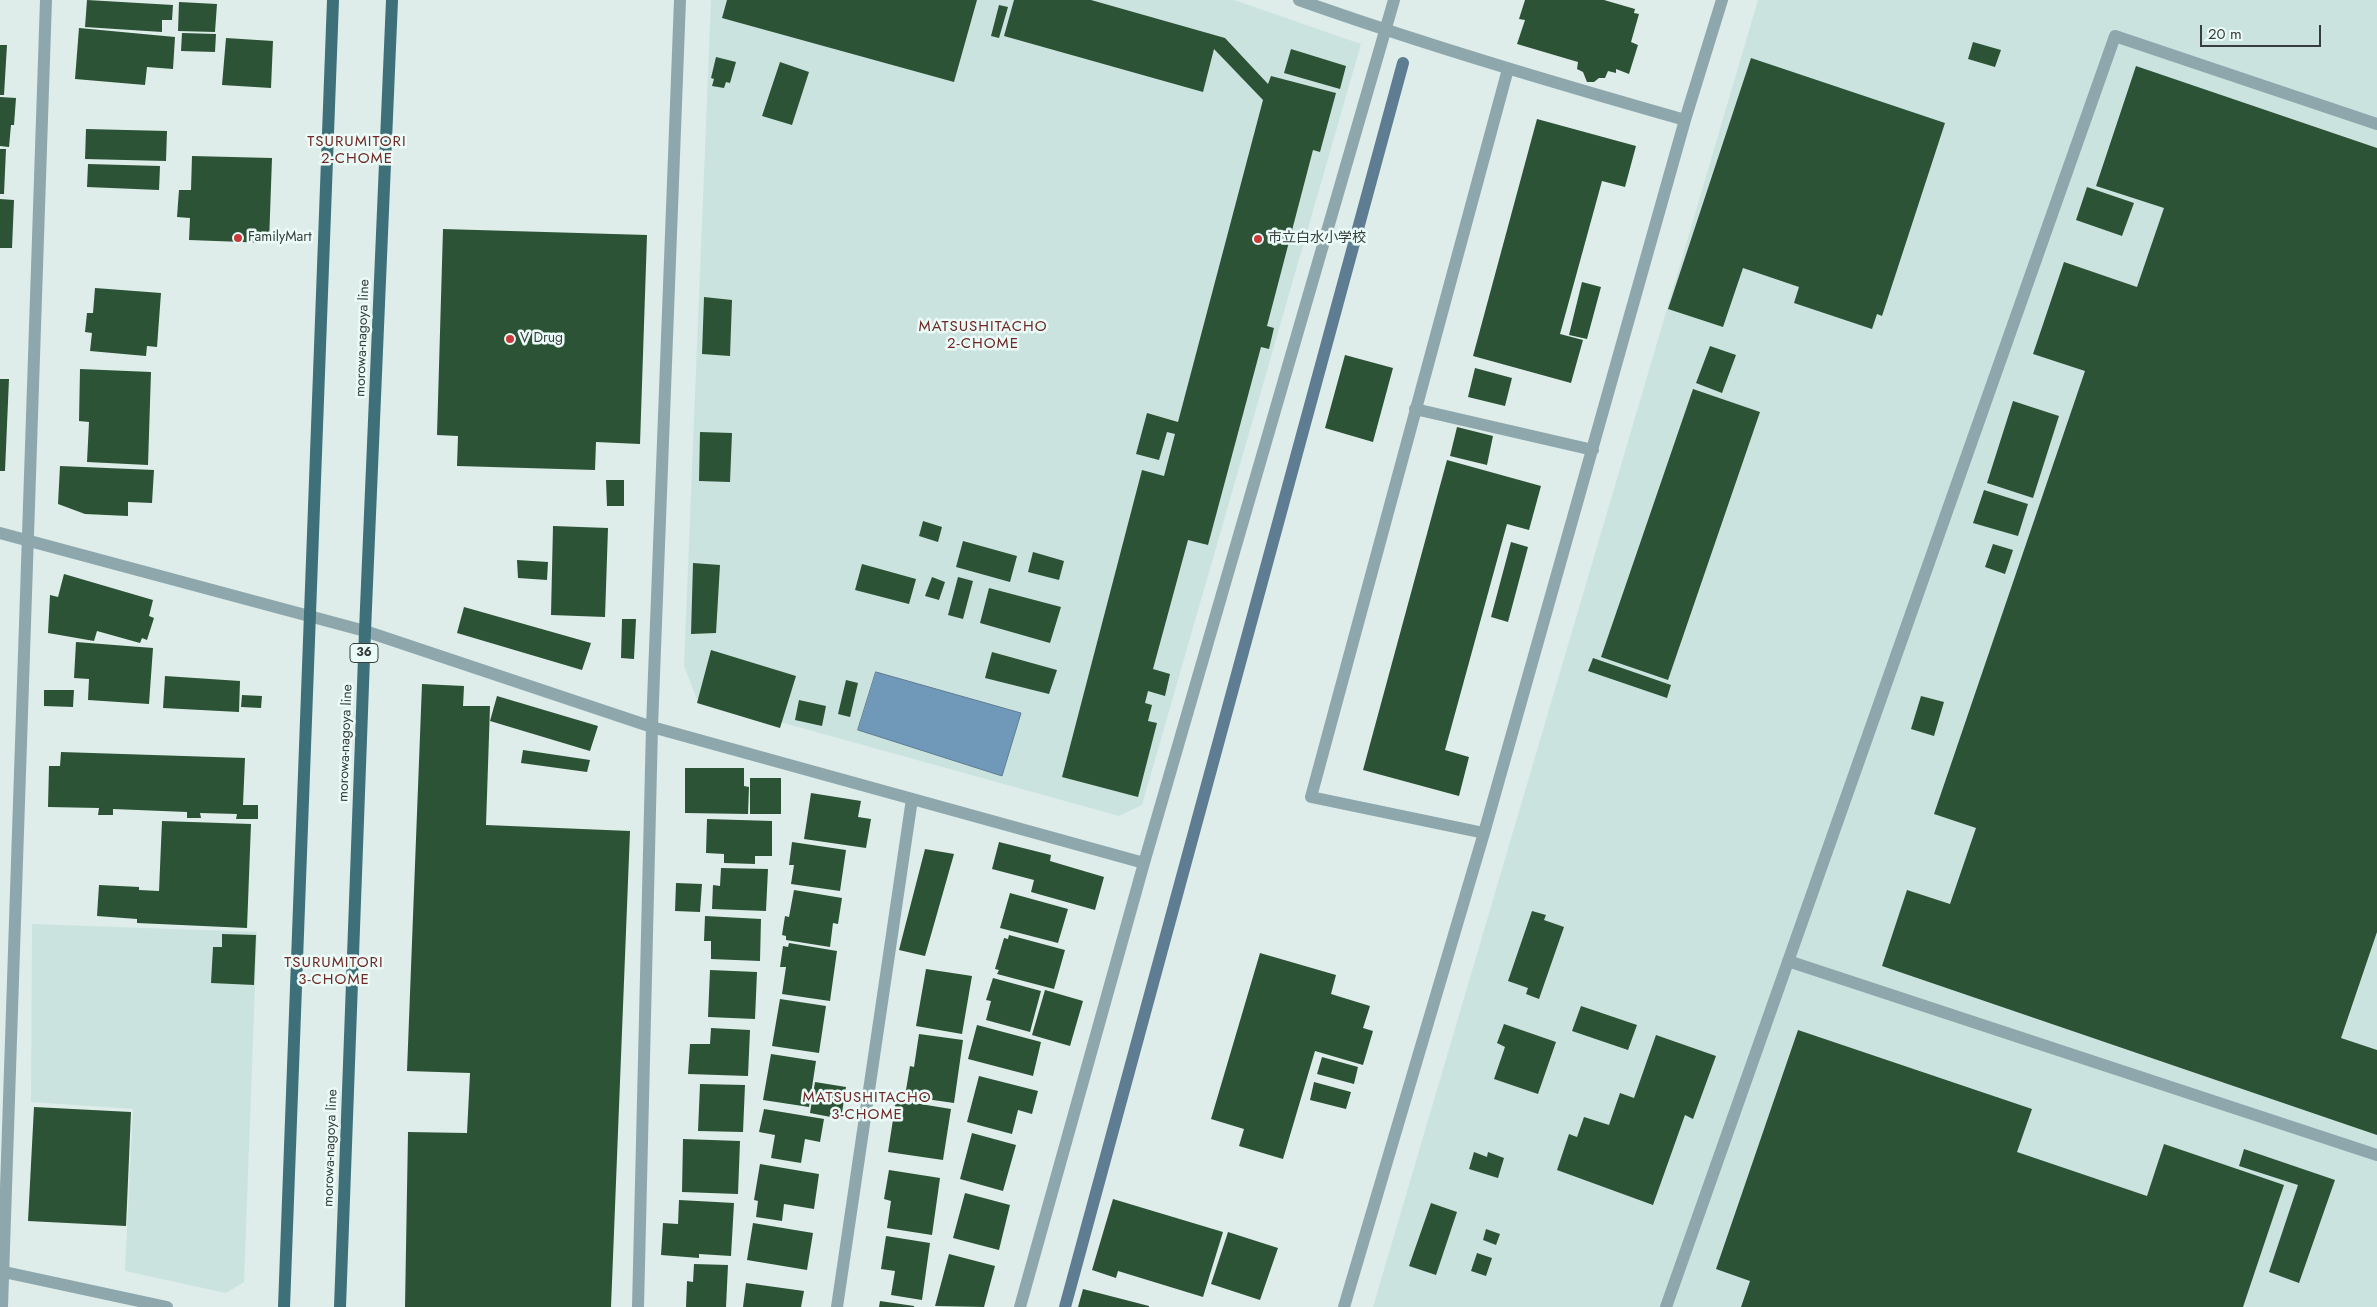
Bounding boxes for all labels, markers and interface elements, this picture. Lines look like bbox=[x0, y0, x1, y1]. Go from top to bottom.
scale bar bbox=[2202, 15, 2323, 47]
text: 20 m bbox=[2208, 23, 2242, 45]
district label: TSURUMITORI 2-CHOME bbox=[306, 133, 408, 168]
place label: FamilyMart bbox=[248, 230, 311, 246]
place label: 市立白水小学校 bbox=[1268, 231, 1366, 247]
marker: FamilyMart bbox=[232, 232, 244, 244]
marker: 市立白水小学校 bbox=[1252, 233, 1264, 245]
street label: morowa-nagoya line bbox=[353, 279, 373, 397]
district label: MATSUSHITACHO 2-CHOME bbox=[917, 318, 1049, 353]
place label: V Drug bbox=[520, 331, 563, 347]
marker: V Drug bbox=[504, 333, 516, 345]
road number: 36 bbox=[350, 644, 378, 662]
street label: morowa-nagoya line bbox=[336, 684, 356, 802]
district label: TSURUMITORI 3-CHOME bbox=[283, 954, 385, 989]
street label: morowa-nagoya line bbox=[321, 1089, 341, 1207]
district label: MATSUSHITACHO 3-CHOME bbox=[801, 1089, 933, 1124]

